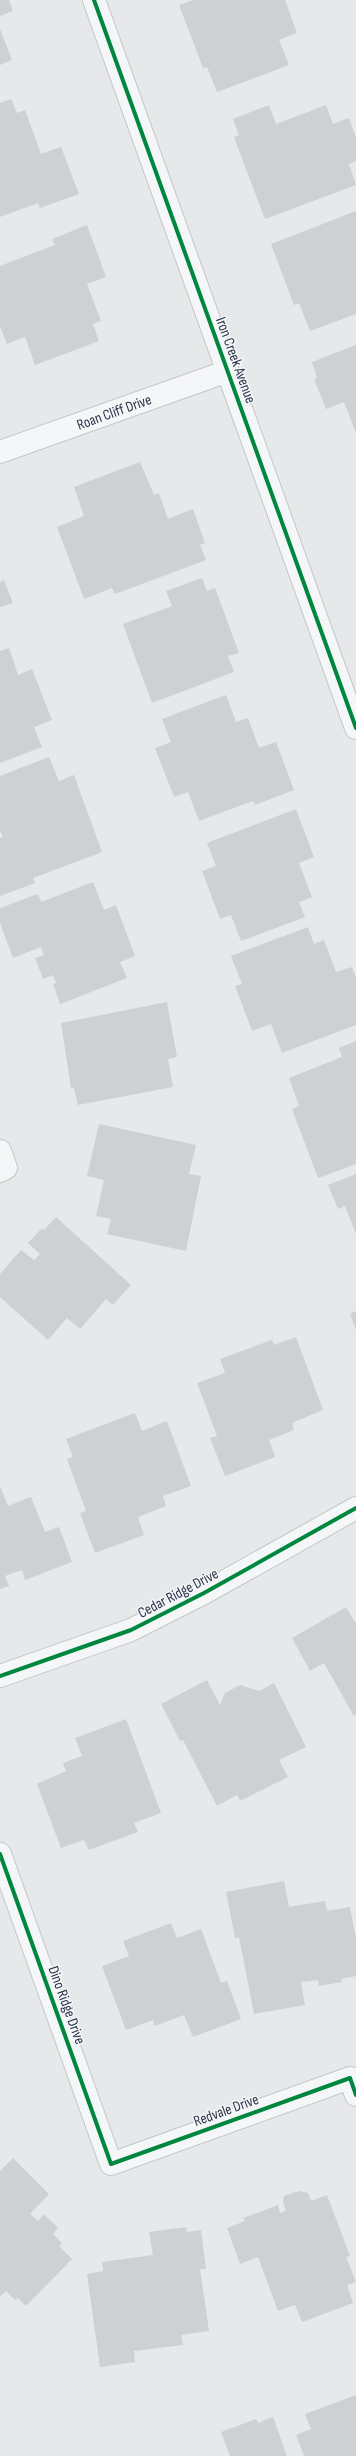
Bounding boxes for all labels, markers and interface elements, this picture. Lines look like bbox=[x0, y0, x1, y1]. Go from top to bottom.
street label: Iron Creek Avenue bbox=[211, 315, 260, 406]
street label: Roan Cliff Drive bbox=[74, 390, 154, 435]
street label: Cedar Ridge Drive bbox=[135, 1564, 222, 1623]
street label: Dino Ridge Drive bbox=[44, 1964, 89, 2047]
street label: Redvale Drive bbox=[191, 2090, 261, 2131]

